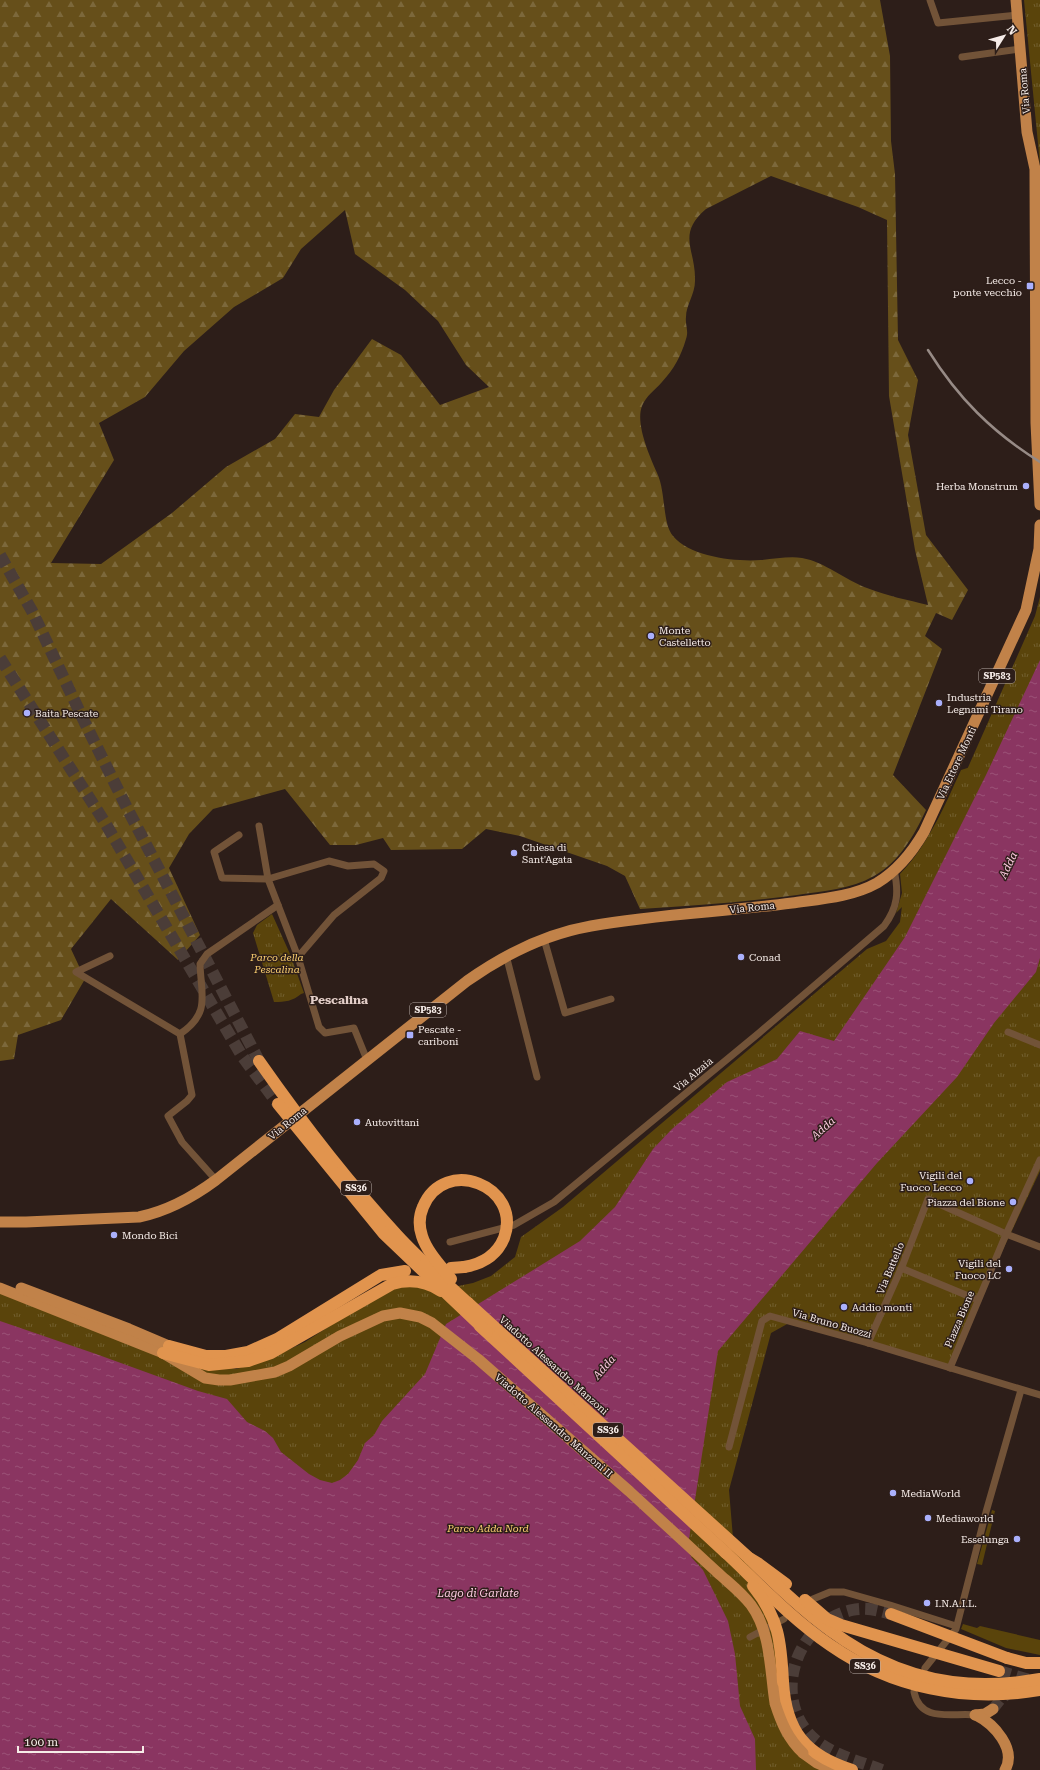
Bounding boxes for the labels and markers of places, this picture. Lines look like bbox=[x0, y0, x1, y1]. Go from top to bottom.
place label: Lecco - ponte vecchio bbox=[953, 275, 1022, 298]
marker: Lecco - ponte vecchio bbox=[1025, 281, 1035, 291]
place label: Herba Monstrum bbox=[936, 481, 1018, 492]
marker: Herba Monstrum bbox=[1021, 481, 1031, 491]
place label: Monte Castelletto bbox=[659, 625, 711, 648]
marker: Monte Castelletto bbox=[646, 631, 656, 641]
place label: Industria Legnami Tirano bbox=[947, 692, 1023, 715]
marker: Industria Legnami Tirano bbox=[934, 698, 944, 708]
marker: Baita Pescate bbox=[22, 708, 32, 718]
place label: Baita Pescate bbox=[35, 708, 99, 719]
place label: Chiesa di Sant'Agata bbox=[522, 842, 573, 865]
marker: Chiesa di Sant'Agata bbox=[509, 848, 519, 858]
marker: Conad bbox=[736, 952, 746, 962]
place label: Conad bbox=[749, 952, 781, 963]
place label: Pescate - cariboni bbox=[418, 1024, 461, 1047]
marker: Pescate - cariboni bbox=[405, 1030, 415, 1040]
marker: Autovittani bbox=[352, 1117, 362, 1127]
place label: Autovittani bbox=[365, 1117, 419, 1128]
place label: Vigili del Fuoco Lecco bbox=[900, 1170, 962, 1193]
marker: Vigili del Fuoco Lecco bbox=[965, 1176, 975, 1186]
place label: Piazza del Bione bbox=[927, 1197, 1006, 1208]
marker: Piazza del Bione bbox=[1008, 1197, 1018, 1207]
marker: Mondo Bici bbox=[109, 1230, 119, 1240]
place label: Mondo Bici bbox=[122, 1230, 178, 1241]
place label: Vigili del Fuoco LC bbox=[955, 1258, 1001, 1281]
marker: Vigili del Fuoco LC bbox=[1004, 1264, 1014, 1274]
marker: Addio monti bbox=[839, 1302, 849, 1312]
place label: Addio monti bbox=[852, 1302, 912, 1313]
marker: MediaWorld bbox=[888, 1488, 898, 1498]
place label: MediaWorld bbox=[901, 1488, 961, 1499]
marker: Mediaworld bbox=[923, 1513, 933, 1523]
place label: Mediaworld bbox=[936, 1513, 994, 1524]
place label: Esselunga bbox=[961, 1534, 1010, 1545]
marker: Esselunga bbox=[1012, 1534, 1022, 1544]
marker: I.N.A.I.L. bbox=[922, 1598, 932, 1608]
place label: I.N.A.I.L. bbox=[935, 1598, 977, 1609]

